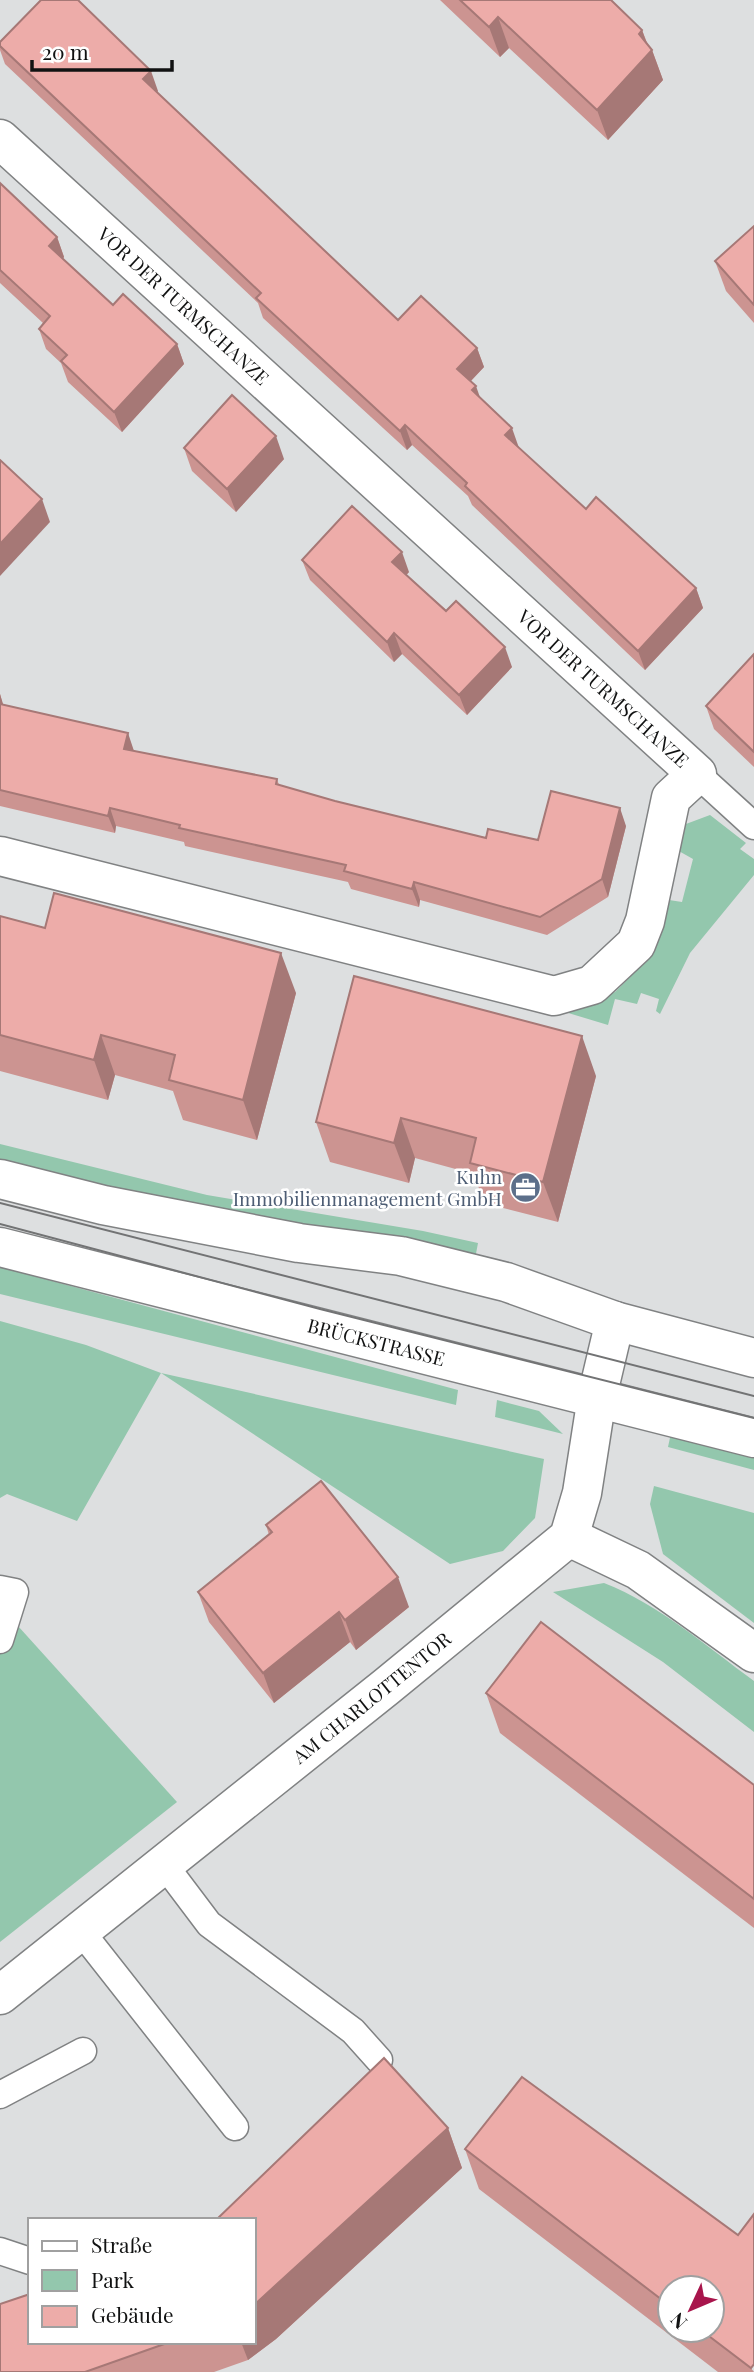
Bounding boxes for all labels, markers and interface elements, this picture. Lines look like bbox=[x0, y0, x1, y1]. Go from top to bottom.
scale bar bbox=[32, 28, 172, 72]
text: 20 m bbox=[42, 37, 89, 65]
street label: VOR DER TURMSCHANZE bbox=[92, 220, 275, 390]
street label: VOR DER TURMSCHANZE bbox=[512, 602, 695, 773]
place label: Kuhn Immobilienmanagement GmbH bbox=[233, 1163, 503, 1211]
office icon: Kuhn Immobilienmanagement GmbH bbox=[508, 1171, 542, 1205]
street label: BRÜCKSTRASSE bbox=[305, 1311, 448, 1371]
street label: AM CHARLOTTENTOR bbox=[286, 1625, 456, 1769]
legend bbox=[28, 2218, 256, 2344]
text: Straße bbox=[91, 2230, 152, 2258]
text: Park bbox=[91, 2265, 135, 2293]
north arrow bbox=[656, 2274, 726, 2344]
text: Gebäude bbox=[91, 2300, 174, 2328]
text: N bbox=[664, 2307, 692, 2335]

